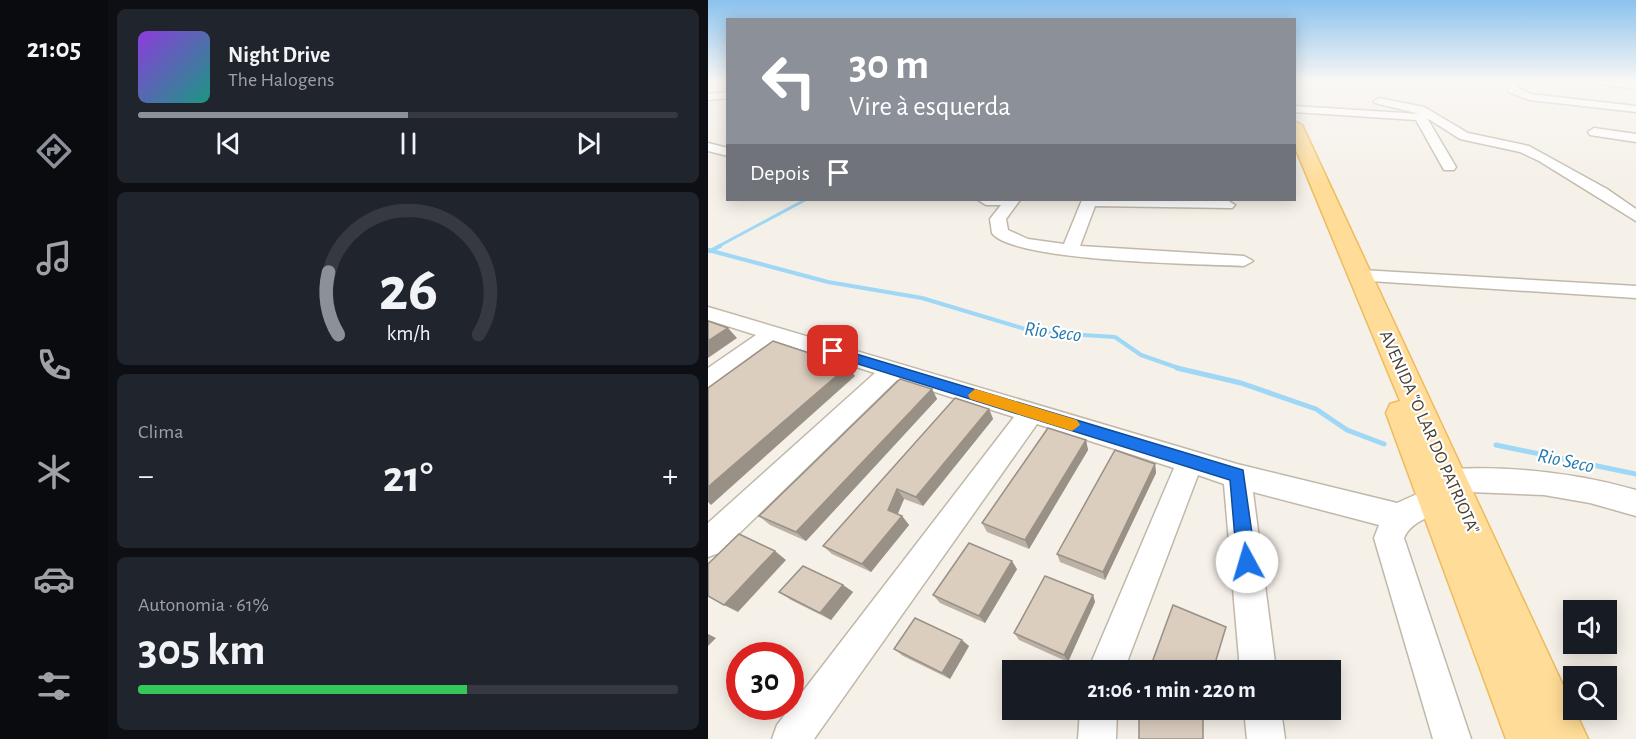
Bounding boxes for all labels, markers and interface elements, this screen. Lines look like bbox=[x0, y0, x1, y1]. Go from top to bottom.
text: 21:05 bbox=[27, 35, 81, 62]
icon: left bbox=[750, 42, 828, 120]
text: Night Drive bbox=[228, 44, 330, 66]
text: 30 m bbox=[849, 44, 929, 86]
text: The Halogens bbox=[228, 70, 334, 90]
text: Vire à esquerda bbox=[849, 93, 1011, 120]
icon: previous bbox=[212, 127, 245, 160]
icon: pause bbox=[392, 127, 425, 160]
icon: next bbox=[572, 127, 605, 160]
icon: directions bbox=[33, 130, 75, 172]
icon: arrive bbox=[822, 156, 855, 189]
text: Depois bbox=[750, 162, 810, 184]
icon: music bbox=[33, 237, 75, 279]
text: 26 bbox=[378, 259, 438, 321]
water label: Rio Seco bbox=[1023, 319, 1083, 345]
text: km/h bbox=[386, 324, 430, 345]
pin bbox=[807, 325, 858, 376]
street label: AVENIDA "O LAR DO PATRIOTA" bbox=[1376, 328, 1482, 537]
icon: arrive bbox=[816, 334, 849, 367]
icon: phone bbox=[33, 344, 75, 386]
text: Clima bbox=[138, 422, 183, 442]
water label: Rio Seco bbox=[1536, 445, 1596, 477]
icon: climate bbox=[33, 451, 75, 493]
text: 21° bbox=[383, 455, 433, 500]
text: − bbox=[138, 460, 154, 493]
text: + bbox=[662, 460, 678, 493]
position arrow bbox=[1215, 530, 1279, 594]
icon: car bbox=[33, 558, 75, 600]
text: Autonomia · 61% bbox=[138, 595, 269, 615]
map controls bbox=[1563, 600, 1617, 720]
button: sound bbox=[1563, 600, 1617, 654]
text: 305 km bbox=[138, 628, 266, 673]
speed limit sign: 30 bbox=[726, 642, 804, 720]
icon: filters bbox=[33, 665, 75, 707]
button: search bbox=[1563, 666, 1617, 720]
text: 21:06 · 1 min · 220 m bbox=[1087, 679, 1256, 701]

